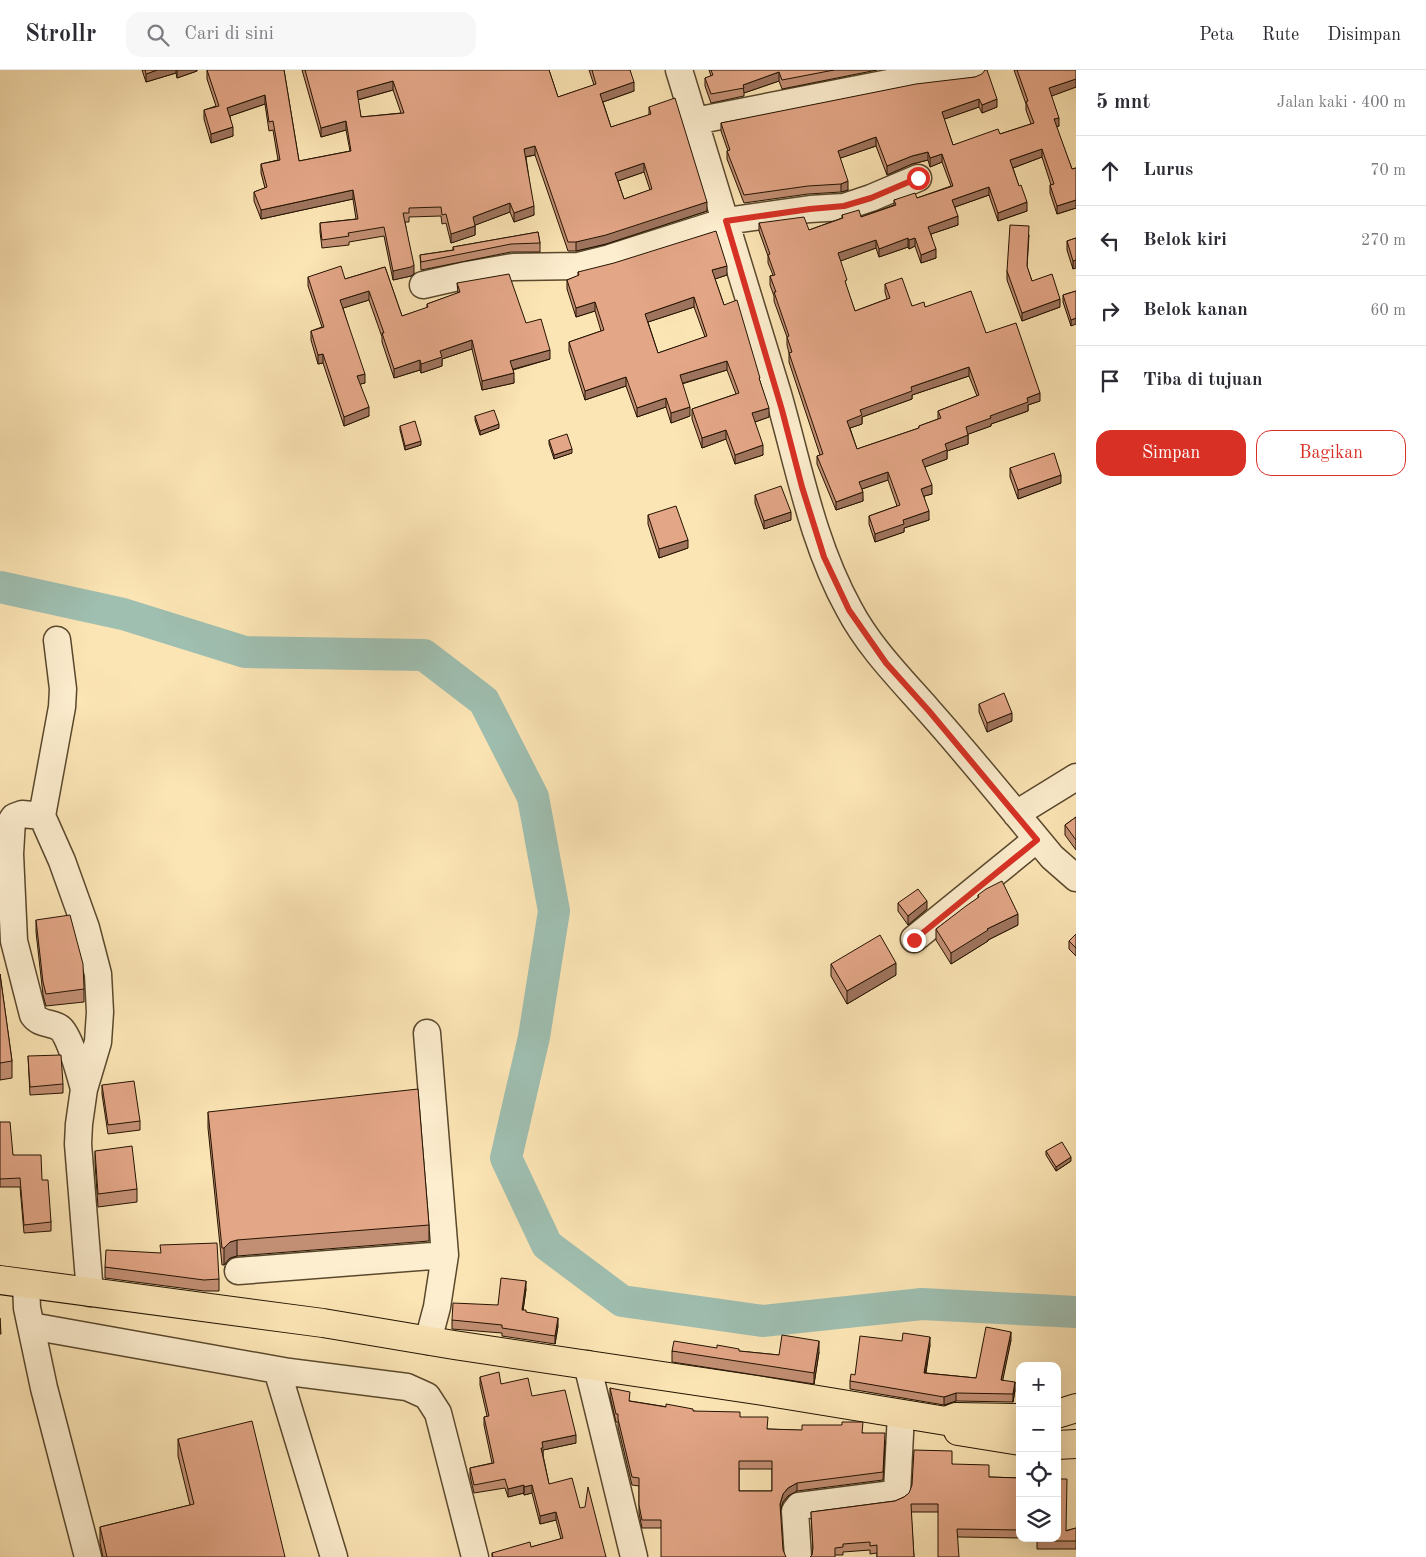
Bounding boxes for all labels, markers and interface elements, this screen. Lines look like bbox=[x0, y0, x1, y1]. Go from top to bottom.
search box bbox=[126, 12, 476, 57]
icon: search bbox=[144, 21, 172, 49]
text: Strollr bbox=[25, 23, 96, 47]
text: Cari di sini bbox=[184, 25, 274, 44]
text: Peta bbox=[1199, 26, 1234, 44]
text: Rute bbox=[1262, 26, 1299, 44]
text: Disimpan bbox=[1327, 26, 1401, 44]
text: 5 mnt bbox=[1096, 92, 1150, 113]
text: Jalan kaki · 400 m bbox=[1277, 95, 1406, 111]
icon: ahead bbox=[1096, 157, 1124, 185]
text: Lurus bbox=[1143, 161, 1193, 180]
text: 70 m bbox=[1370, 163, 1406, 179]
route start bbox=[907, 167, 930, 190]
icon: left bbox=[1096, 227, 1124, 255]
text: Belok kiri bbox=[1143, 231, 1227, 250]
text: 270 m bbox=[1361, 233, 1406, 249]
icon: right bbox=[1096, 297, 1124, 325]
text: Belok kanan bbox=[1143, 301, 1248, 320]
text: 60 m bbox=[1370, 303, 1406, 319]
icon: arrive bbox=[1096, 367, 1124, 395]
text: Tiba di tujuan bbox=[1143, 371, 1263, 390]
button: Simpan bbox=[1096, 430, 1246, 476]
button: Bagikan bbox=[1256, 430, 1406, 476]
route end bbox=[903, 929, 926, 952]
map controls bbox=[1016, 1362, 1061, 1542]
button: + bbox=[1016, 1362, 1061, 1407]
button: − bbox=[1016, 1407, 1061, 1452]
button: locate bbox=[1016, 1452, 1061, 1497]
button: layers bbox=[1016, 1497, 1061, 1542]

